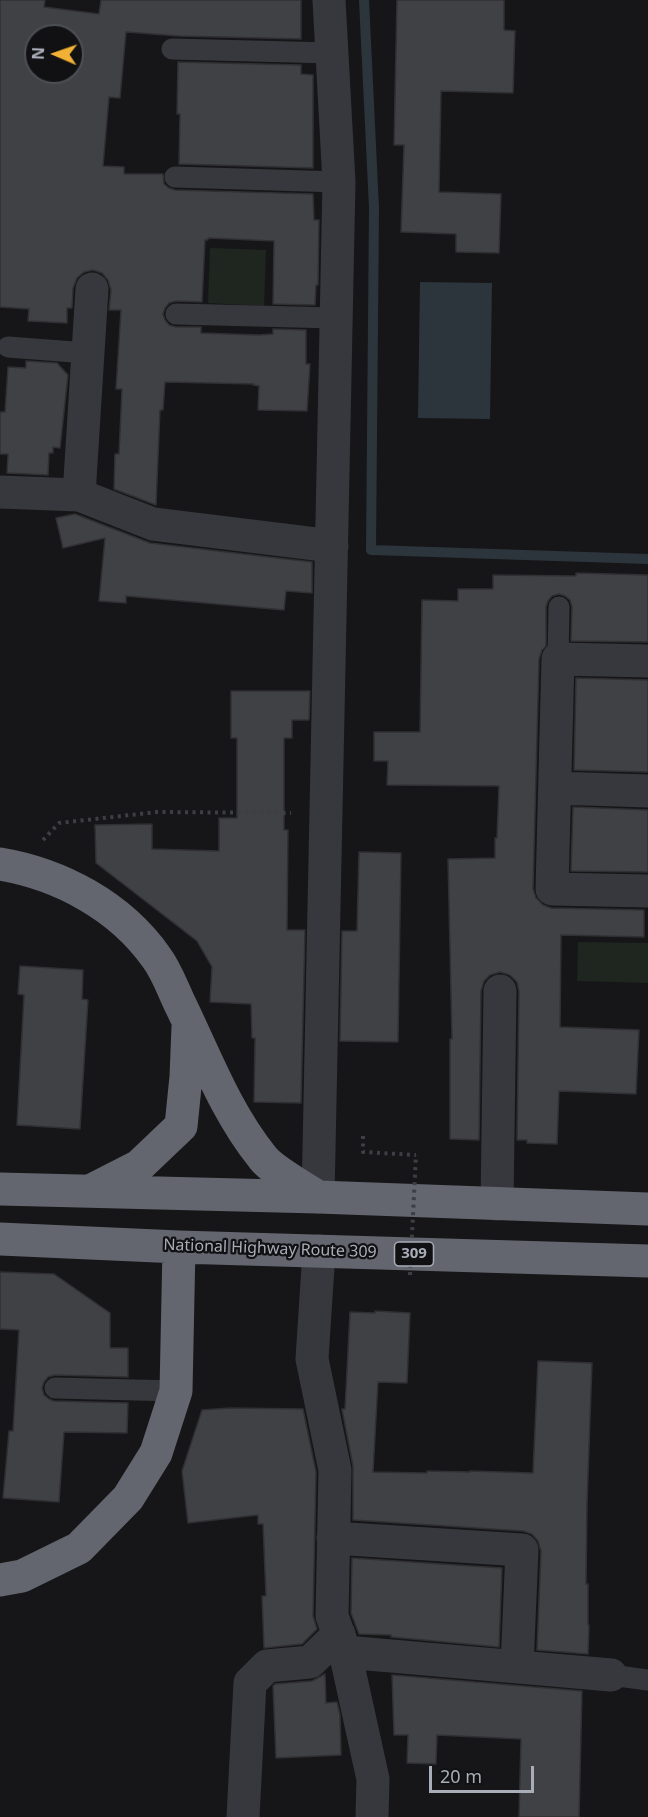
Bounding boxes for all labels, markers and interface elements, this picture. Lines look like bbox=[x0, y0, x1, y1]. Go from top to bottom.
north arrow bbox=[24, 24, 84, 84]
text: N bbox=[27, 47, 49, 60]
street label: National Highway Route 309 bbox=[163, 1236, 377, 1262]
road number: 309 bbox=[394, 1242, 434, 1266]
scale bar bbox=[432, 1754, 537, 1792]
text: 20 m bbox=[440, 1764, 482, 1788]

